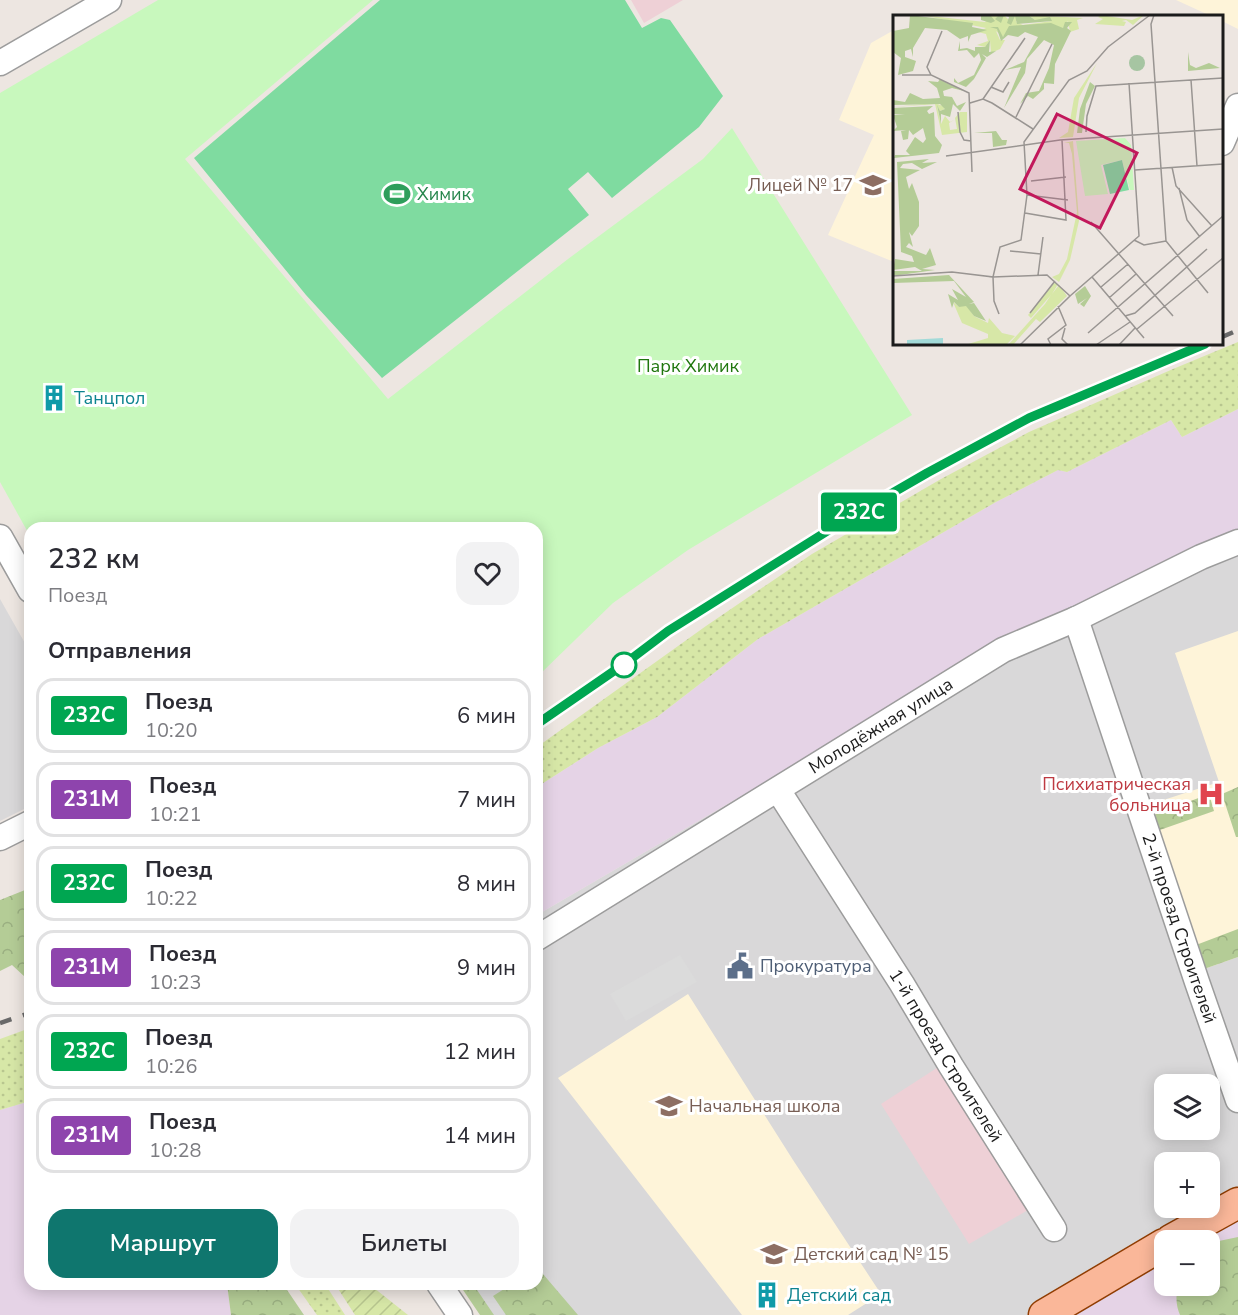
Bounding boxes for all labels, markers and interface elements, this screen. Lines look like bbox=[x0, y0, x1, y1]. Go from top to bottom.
inset map bbox=[893, 15, 1223, 345]
school or university icon: Лицей № 17 bbox=[858, 170, 888, 200]
place label: Лицей № 17 bbox=[748, 173, 853, 197]
sports icon: Химик bbox=[382, 179, 412, 209]
place label: Химик bbox=[417, 182, 472, 206]
park label: Парк Химик bbox=[637, 354, 740, 378]
building icon: Танцпол bbox=[39, 383, 69, 413]
place label: Танцпол bbox=[74, 386, 145, 410]
line badge: 232C bbox=[817, 492, 901, 532]
text: 232C bbox=[833, 498, 885, 526]
text: 232 км bbox=[48, 540, 140, 578]
button: heart bbox=[456, 542, 519, 605]
text: Поезд bbox=[48, 582, 107, 609]
text: Отправления bbox=[48, 636, 192, 666]
unlabelled marker bbox=[611, 652, 637, 678]
street label: Молодёжная улица bbox=[804, 672, 957, 779]
text: Поезд bbox=[145, 687, 212, 717]
text: 232C bbox=[63, 701, 115, 729]
text: 6 мин bbox=[457, 701, 516, 731]
text: 10:20 bbox=[145, 717, 198, 744]
text: Поезд bbox=[149, 771, 216, 801]
place label: Психиатрическая больница bbox=[1042, 772, 1191, 817]
hospital icon: Психиатрическая больница bbox=[1196, 779, 1226, 809]
text: 231М bbox=[63, 785, 119, 813]
text: 7 мин bbox=[457, 785, 516, 815]
text: 10:21 bbox=[149, 801, 202, 828]
street label: 2-й проезд Строителей bbox=[1136, 830, 1222, 1026]
text: Поезд bbox=[145, 855, 212, 885]
text: 232C bbox=[63, 869, 115, 897]
text: 8 мин bbox=[457, 869, 516, 899]
text: 10:22 bbox=[145, 885, 198, 912]
text: Поезд bbox=[149, 939, 216, 969]
public building icon: Прокуратура bbox=[725, 951, 755, 981]
text: 231М bbox=[63, 953, 119, 981]
text: 9 мин bbox=[457, 953, 516, 983]
place label: Прокуратура bbox=[760, 954, 872, 978]
street label: 1-й проезд Строителей bbox=[883, 964, 1008, 1147]
text: 10:23 bbox=[149, 969, 202, 996]
text: Поезд bbox=[145, 1023, 212, 1053]
text: 232C bbox=[63, 1037, 115, 1065]
text: 12 мин bbox=[444, 1037, 516, 1067]
text: 10:26 bbox=[145, 1053, 198, 1080]
map controls bbox=[1154, 1074, 1220, 1296]
button: layers bbox=[1154, 1074, 1220, 1140]
school or university icon: Начальная школа bbox=[654, 1091, 684, 1121]
place label: Начальная школа bbox=[689, 1094, 841, 1118]
text: Поезд bbox=[149, 1107, 216, 1137]
text: 231М bbox=[63, 1121, 119, 1149]
text: 14 мин bbox=[444, 1121, 516, 1151]
text: 10:28 bbox=[149, 1137, 202, 1164]
button: + bbox=[1154, 1152, 1220, 1218]
button: Маршрут bbox=[48, 1209, 278, 1278]
button: Билеты bbox=[290, 1209, 519, 1278]
button: − bbox=[1154, 1230, 1220, 1296]
school or university icon: Детский сад № 15 bbox=[759, 1239, 789, 1269]
place label: Детский сад № 15 bbox=[794, 1242, 949, 1266]
building icon: Детский сад bbox=[752, 1280, 782, 1310]
place label: Детский сад bbox=[787, 1283, 892, 1307]

